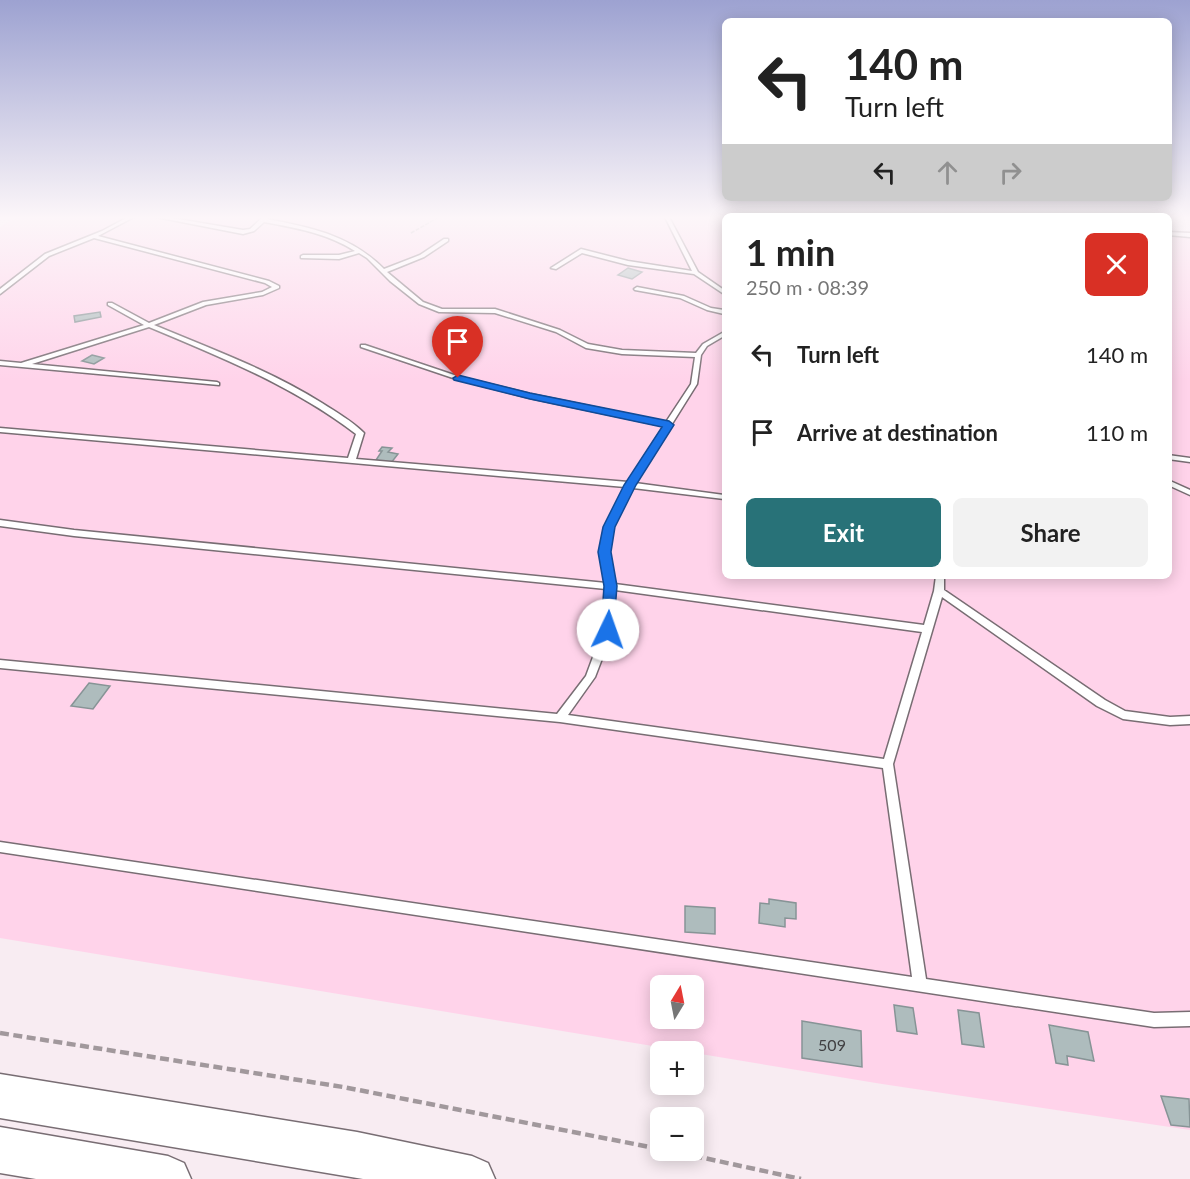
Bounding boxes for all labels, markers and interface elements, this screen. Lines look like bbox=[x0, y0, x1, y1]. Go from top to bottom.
text: 140 m bbox=[845, 39, 963, 89]
icon: left bbox=[746, 42, 824, 120]
text: Turn left bbox=[845, 90, 944, 123]
icon: left bbox=[868, 156, 901, 189]
icon: ahead bbox=[931, 156, 964, 189]
icon: right bbox=[994, 156, 1027, 189]
text: 1 min bbox=[746, 230, 835, 274]
button: close bbox=[1085, 233, 1148, 296]
text: 250 m · 08:39 bbox=[746, 275, 869, 299]
pin bbox=[432, 316, 483, 378]
icon: arrive bbox=[441, 325, 474, 358]
icon: left bbox=[746, 338, 779, 371]
text: Turn left bbox=[797, 341, 879, 368]
text: 140 m bbox=[1086, 341, 1148, 368]
icon: arrive bbox=[746, 416, 779, 449]
text: Arrive at destination bbox=[797, 419, 998, 446]
text: 110 m bbox=[1086, 419, 1148, 446]
button: Exit bbox=[746, 498, 941, 567]
button: Share bbox=[953, 498, 1148, 567]
position arrow bbox=[576, 598, 640, 662]
north arrow bbox=[650, 975, 704, 1029]
map controls bbox=[650, 975, 704, 1161]
house number: 509 bbox=[818, 1035, 846, 1054]
button: + bbox=[650, 1041, 704, 1095]
button: − bbox=[650, 1107, 704, 1161]

